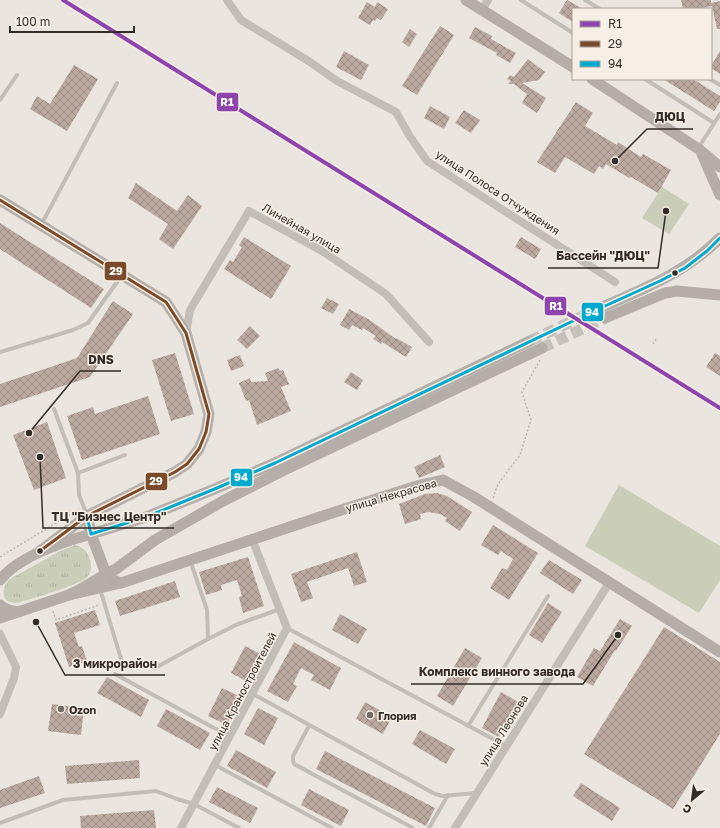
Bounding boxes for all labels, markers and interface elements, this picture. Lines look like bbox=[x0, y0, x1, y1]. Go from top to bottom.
scale bar bbox=[10, 8, 134, 34]
legend bbox=[572, 8, 712, 80]
text: 100 m bbox=[16, 14, 50, 29]
text: R1 bbox=[608, 16, 622, 31]
text: 29 bbox=[608, 36, 622, 51]
text: 94 bbox=[608, 56, 623, 71]
line badge: R1 bbox=[216, 92, 239, 112]
text: R1 bbox=[220, 95, 234, 108]
callout: ДЮЦ bbox=[647, 105, 693, 129]
text: ДЮЦ bbox=[655, 109, 685, 124]
street label: улица Полоса Отчуждения bbox=[434, 147, 562, 237]
street label: Линейная улица bbox=[260, 200, 344, 256]
callout: Бассейн "ДЮЦ" bbox=[548, 244, 658, 268]
text: Бассейн "ДЮЦ" bbox=[556, 248, 650, 263]
line badge: 29 bbox=[104, 261, 127, 281]
text: 29 bbox=[109, 264, 123, 277]
unlabelled marker bbox=[670, 268, 680, 278]
line badge: R1 bbox=[544, 296, 567, 316]
text: R1 bbox=[549, 299, 563, 312]
line badge: 94 bbox=[581, 302, 604, 322]
text: 94 bbox=[585, 305, 599, 318]
callout: DNS bbox=[80, 347, 121, 371]
text: DNS bbox=[88, 352, 114, 367]
line badge: 94 bbox=[230, 468, 253, 487]
text: 94 bbox=[234, 470, 248, 483]
line badge: 29 bbox=[145, 472, 168, 491]
text: 29 bbox=[149, 474, 163, 487]
street label: улица Некрасова bbox=[344, 476, 438, 514]
callout: ТЦ "Бизнес Центр" bbox=[43, 504, 174, 528]
text: ТЦ "Бизнес Центр" bbox=[52, 509, 166, 524]
unlabelled marker bbox=[35, 546, 45, 556]
street label: улица Краностроителей bbox=[205, 630, 279, 752]
callout: 3 микрорайон bbox=[65, 651, 165, 675]
text: 3 микрорайон bbox=[73, 656, 157, 671]
callout: Комплекс винного завода bbox=[411, 660, 583, 684]
text: Комплекс винного завода bbox=[419, 664, 575, 679]
street label: улица Леонова bbox=[476, 692, 530, 768]
place label: Ozon bbox=[69, 703, 97, 716]
marker: Ozon bbox=[56, 704, 66, 714]
place label: Глория bbox=[378, 709, 416, 722]
marker: Глория bbox=[365, 710, 375, 720]
north arrow bbox=[672, 780, 712, 820]
text: С bbox=[680, 802, 693, 817]

